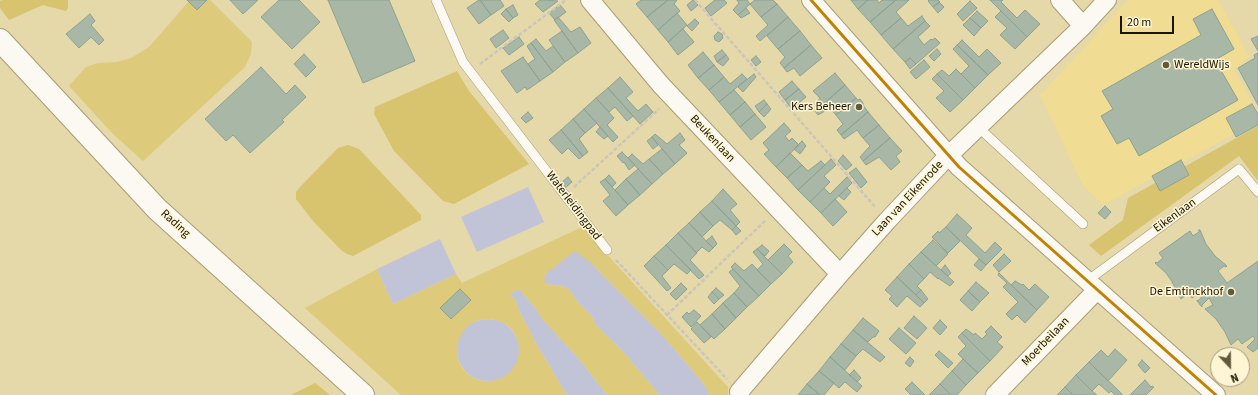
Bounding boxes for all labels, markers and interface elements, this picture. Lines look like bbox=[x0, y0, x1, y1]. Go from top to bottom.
scale bar bbox=[1122, 8, 1176, 34]
text: 20 m bbox=[1127, 14, 1151, 31]
place label: WereldWijs bbox=[1174, 58, 1229, 72]
marker: WereldWijs bbox=[1161, 60, 1171, 70]
place label: Kers Beheer bbox=[791, 100, 851, 114]
marker: Kers Beheer bbox=[854, 102, 864, 112]
street label: Beukenlaan bbox=[686, 112, 738, 166]
street label: Laan van Eikenrode bbox=[869, 158, 947, 240]
street label: Waterleidingpad bbox=[542, 169, 604, 243]
street label: Eikenlaan bbox=[1151, 196, 1199, 236]
street label: Rading bbox=[157, 207, 193, 241]
place label: De Emtinckhof bbox=[1150, 285, 1223, 299]
marker: De Emtinckhof bbox=[1226, 287, 1236, 297]
street label: Moerbeilaan bbox=[1019, 314, 1073, 370]
north arrow bbox=[1210, 347, 1250, 387]
text: N bbox=[1228, 369, 1241, 386]

